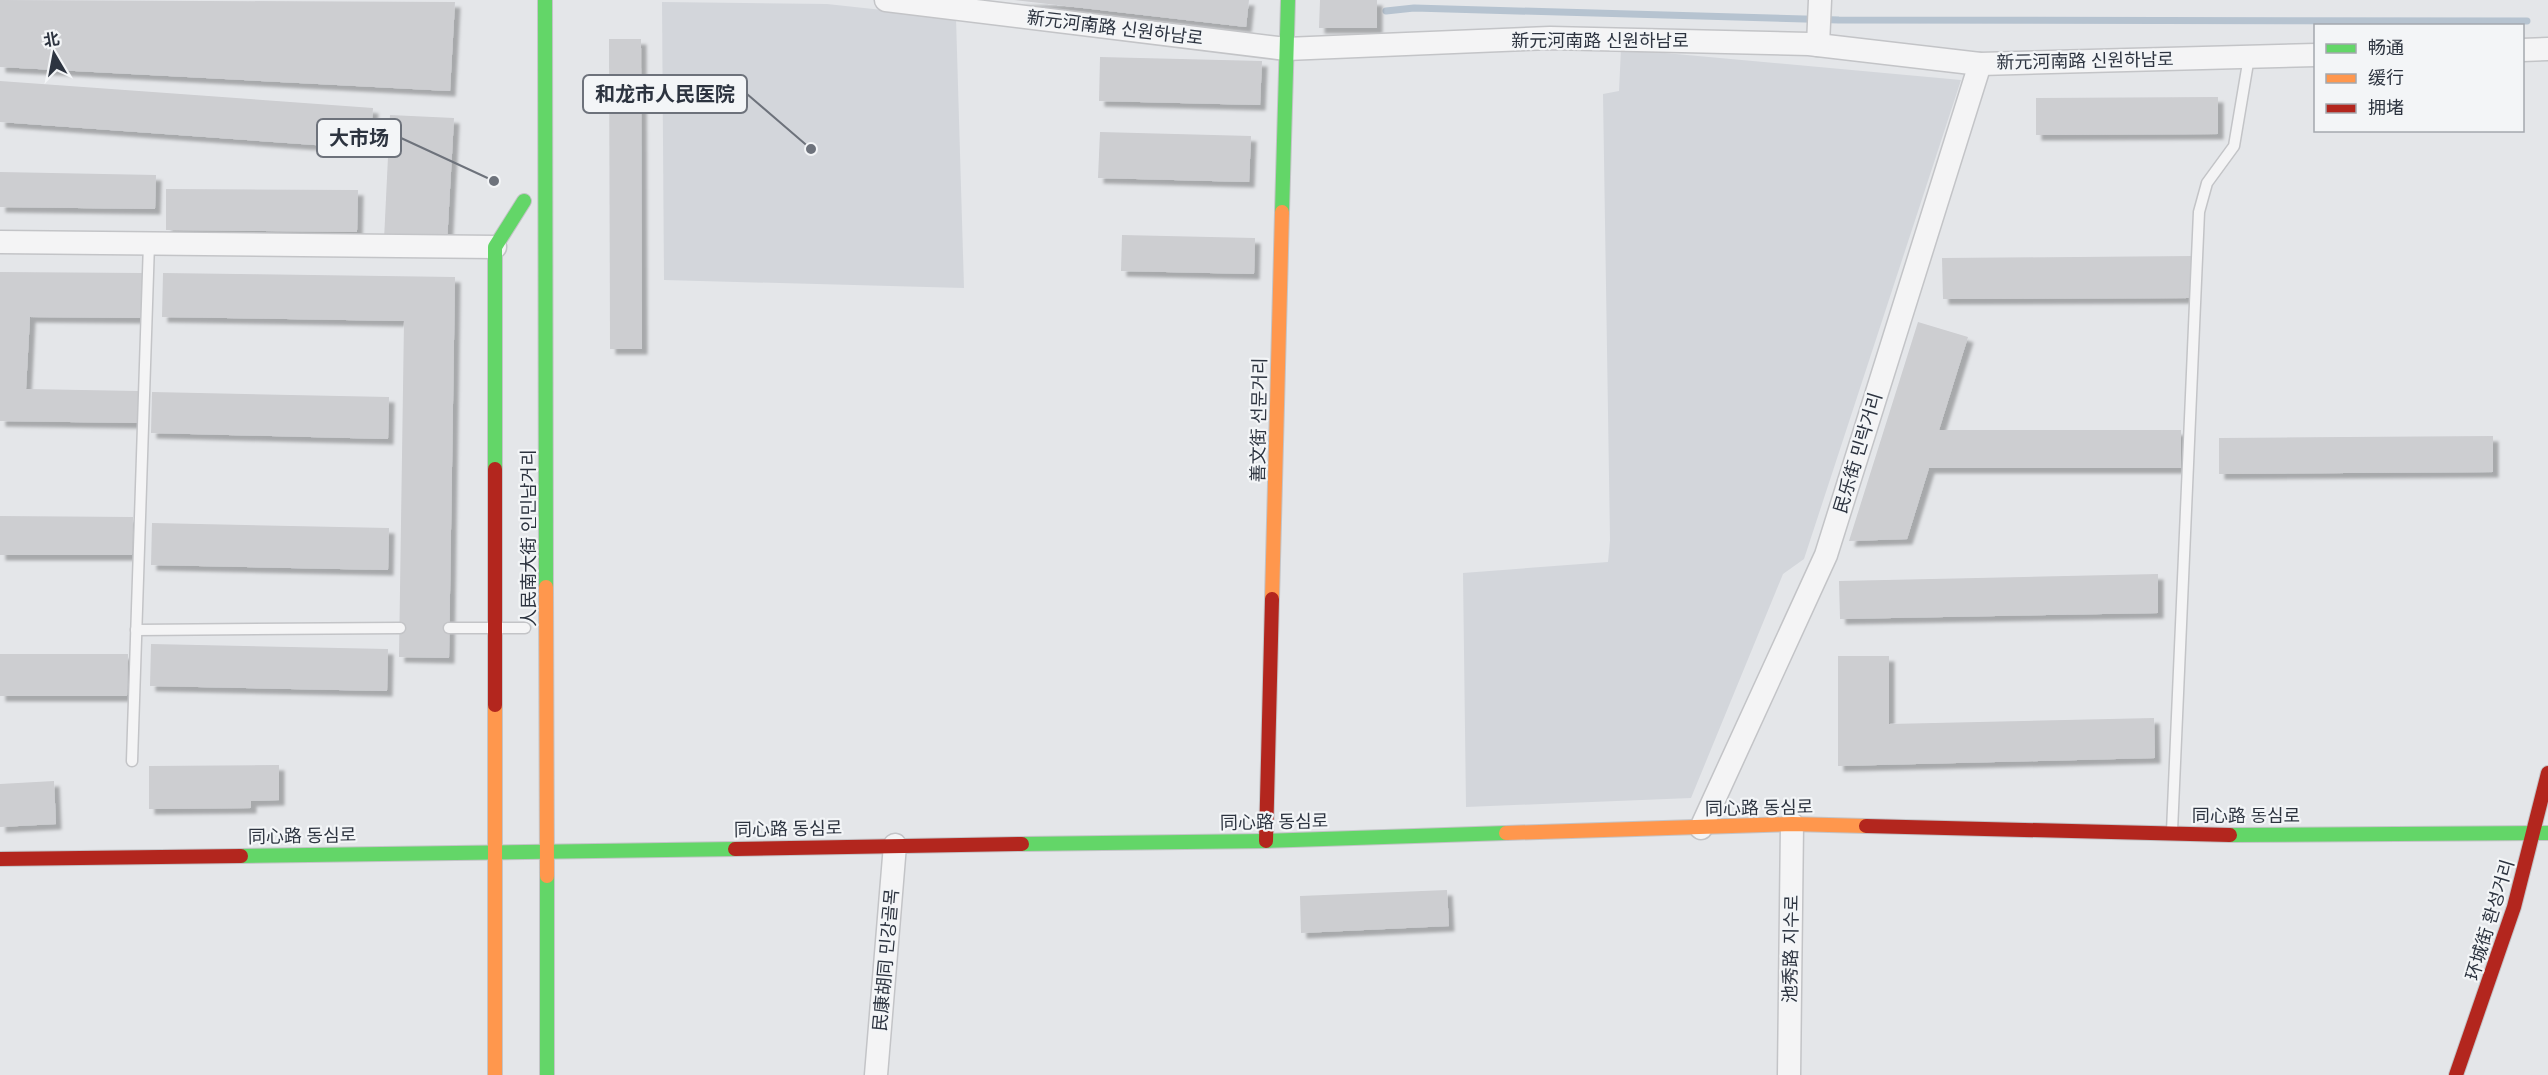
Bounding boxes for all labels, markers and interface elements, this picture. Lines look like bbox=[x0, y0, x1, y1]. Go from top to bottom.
street label: 新元河南路 신원하남로 bbox=[1026, 4, 1205, 50]
north arrow bbox=[24, 24, 84, 84]
legend bbox=[2314, 24, 2524, 132]
text: 北 bbox=[42, 27, 61, 51]
street label: 新元河南路 신원하남로 bbox=[1511, 28, 1689, 52]
text: 畅通 bbox=[2368, 35, 2404, 59]
street label: 新元河南路 신원하남로 bbox=[1996, 46, 2174, 74]
text: 缓行 bbox=[2368, 65, 2404, 89]
callout: 和龙市人民医院 bbox=[583, 75, 747, 113]
text: 和龙市人民医院 bbox=[595, 80, 735, 107]
text: 拥堵 bbox=[2368, 95, 2404, 119]
callout: 大市场 bbox=[317, 119, 401, 157]
text: 大市场 bbox=[329, 124, 389, 151]
street label: 善文街 선문거리 bbox=[1245, 357, 1271, 483]
street label: 民乐街 민락거리 bbox=[1827, 389, 1887, 516]
street label: 人民南大街 인민남거리 bbox=[516, 449, 540, 627]
street label: 同心路 동심로 bbox=[1705, 794, 1813, 820]
street label: 同心路 동심로 bbox=[2192, 803, 2300, 827]
street label: 同心路 동심로 bbox=[1220, 808, 1328, 834]
street label: 同心路 동심로 bbox=[734, 815, 842, 841]
street label: 同心路 동심로 bbox=[248, 822, 356, 848]
street label: 环城街 환성거리 bbox=[2459, 856, 2519, 983]
street label: 民康胡同 민강골목 bbox=[867, 888, 903, 1032]
street label: 池秀路 지수로 bbox=[1777, 895, 1803, 1003]

